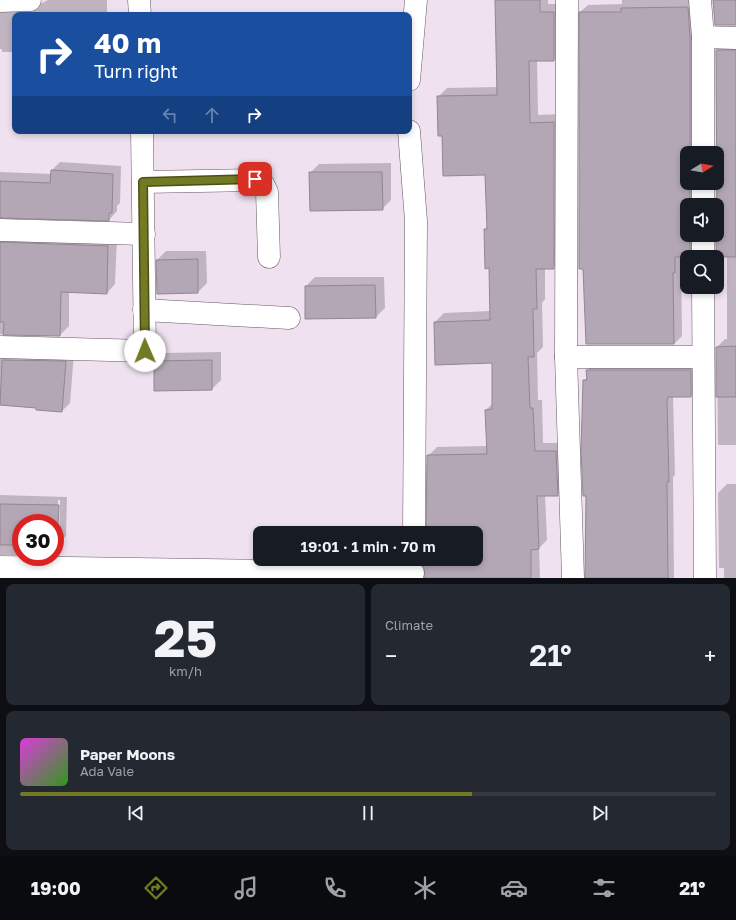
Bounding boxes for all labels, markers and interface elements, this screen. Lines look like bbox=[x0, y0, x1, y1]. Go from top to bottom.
text: 40 m bbox=[94, 26, 161, 59]
icon: right bbox=[28, 28, 80, 80]
text: Turn right bbox=[94, 60, 178, 82]
icon: left bbox=[159, 104, 181, 126]
icon: ahead bbox=[201, 104, 223, 126]
icon: right bbox=[243, 104, 265, 126]
north arrow bbox=[680, 146, 724, 190]
map controls bbox=[680, 146, 724, 294]
pin bbox=[238, 162, 272, 196]
icon: arrive bbox=[244, 168, 266, 190]
button: sound bbox=[680, 198, 724, 242]
button: search bbox=[680, 250, 724, 294]
position arrow bbox=[124, 330, 166, 372]
speed limit sign: 30 bbox=[12, 514, 64, 566]
text: 19:01 · 1 min · 70 m bbox=[300, 537, 436, 555]
text: 25 bbox=[154, 606, 217, 668]
text: Climate bbox=[385, 617, 433, 633]
text: 21° bbox=[529, 637, 572, 673]
text: − bbox=[385, 642, 397, 669]
text: + bbox=[704, 642, 716, 669]
text: km/h bbox=[169, 663, 202, 679]
text: Paper Moons bbox=[80, 745, 175, 763]
text: Ada Vale bbox=[80, 763, 134, 779]
icon: previous bbox=[125, 802, 147, 824]
icon: pause bbox=[357, 802, 379, 824]
icon: next bbox=[589, 802, 611, 824]
icon: directions bbox=[142, 874, 170, 902]
icon: music bbox=[232, 874, 260, 902]
icon: phone bbox=[321, 874, 349, 902]
icon: climate bbox=[411, 874, 439, 902]
icon: car bbox=[500, 874, 528, 902]
icon: filters bbox=[590, 874, 618, 902]
text: 19:00 bbox=[31, 877, 81, 899]
text: 21° bbox=[679, 877, 705, 899]

